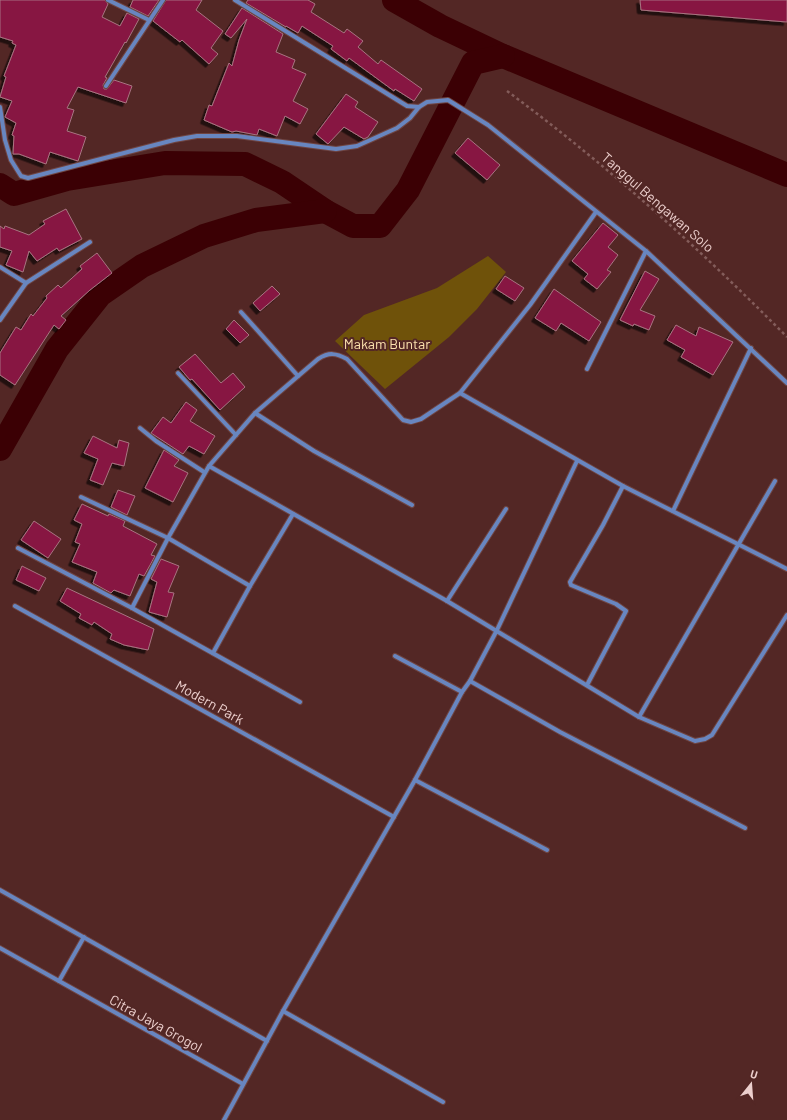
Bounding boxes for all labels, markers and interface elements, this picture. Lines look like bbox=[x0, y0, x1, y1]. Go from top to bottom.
street label: Tanggul Bengawan Solo bbox=[598, 149, 718, 255]
park label: Makam Buntar bbox=[344, 335, 430, 352]
street label: Modern Park bbox=[173, 676, 247, 728]
street label: Citra Jaya Grogol bbox=[107, 991, 205, 1055]
north arrow bbox=[731, 1064, 771, 1104]
text: U bbox=[749, 1067, 759, 1081]

